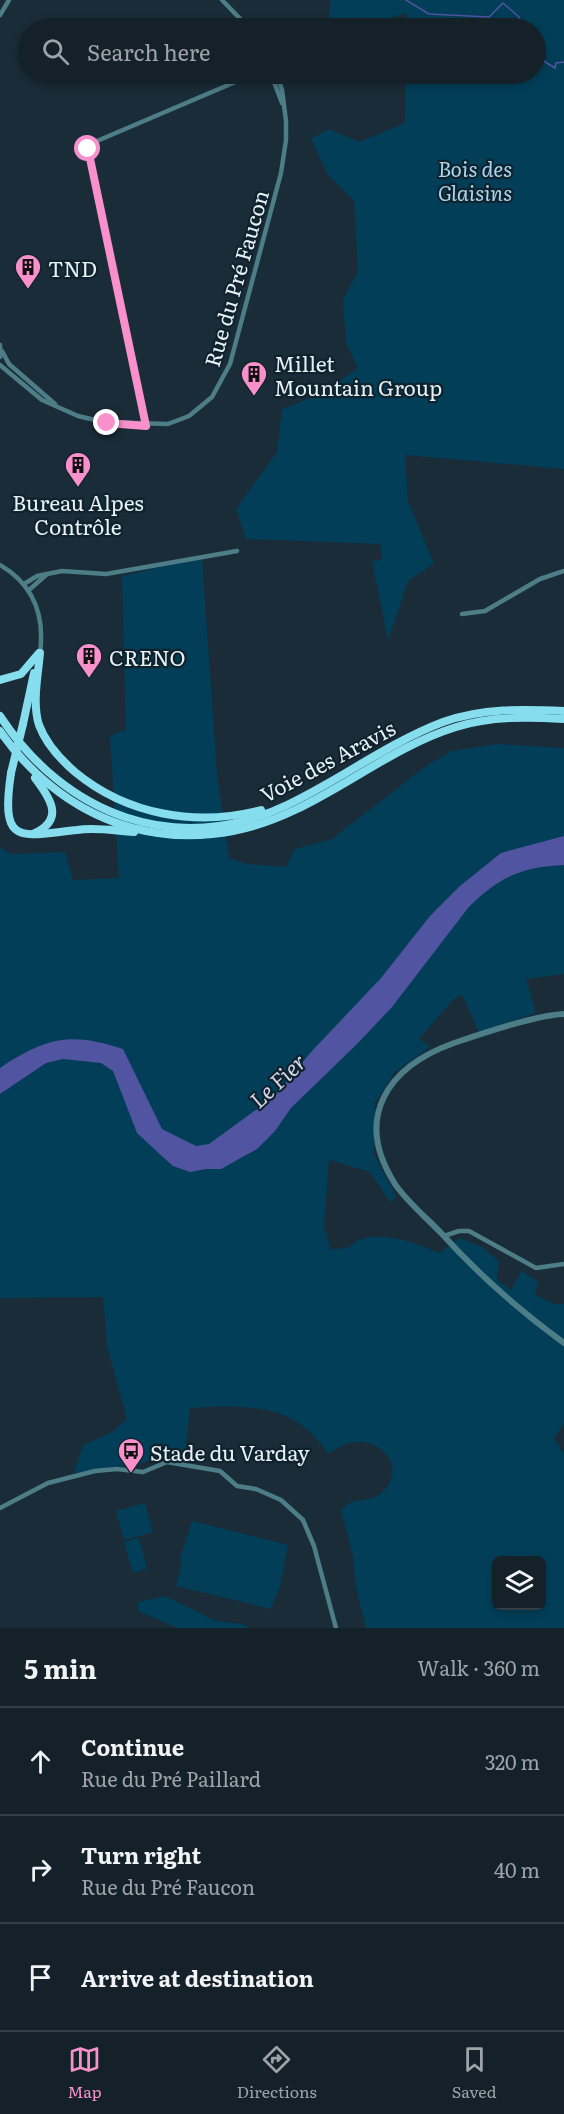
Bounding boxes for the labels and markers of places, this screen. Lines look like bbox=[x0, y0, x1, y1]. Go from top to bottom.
building icon: TND bbox=[13, 252, 43, 290]
place label: TND bbox=[48, 252, 97, 283]
place label: Millet Mountain Group bbox=[274, 347, 442, 402]
building icon: Millet Mountain Group bbox=[239, 359, 269, 397]
building icon: Bureau Alpes Contrôle bbox=[63, 450, 93, 488]
place label: Bureau Alpes Contrôle bbox=[12, 486, 144, 541]
building icon: CRENO bbox=[74, 641, 104, 679]
place label: CRENO bbox=[109, 641, 186, 672]
bus stop icon: Stade du Varday bbox=[116, 1436, 146, 1474]
place label: Stade du Varday bbox=[150, 1436, 311, 1467]

